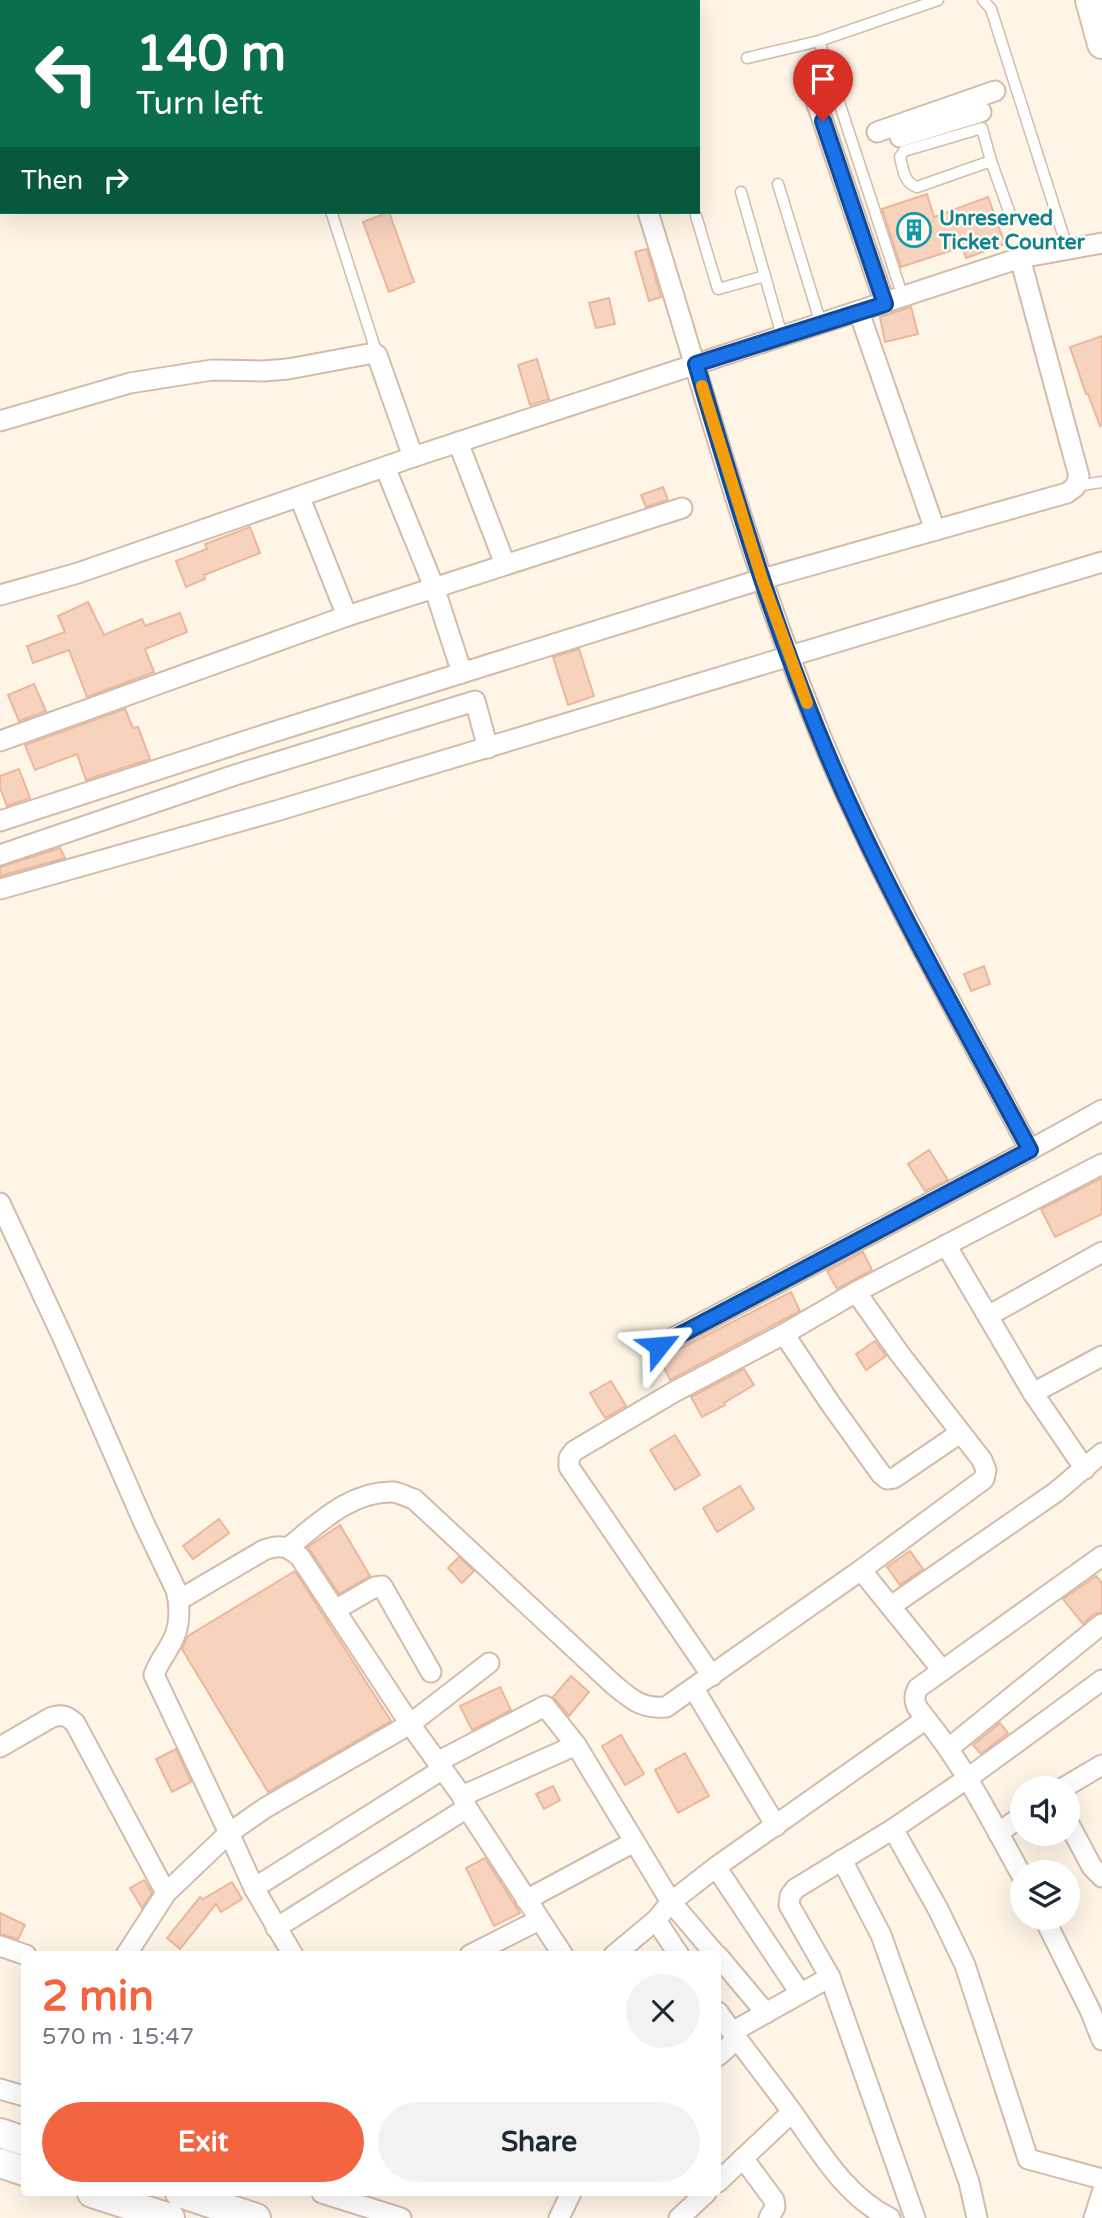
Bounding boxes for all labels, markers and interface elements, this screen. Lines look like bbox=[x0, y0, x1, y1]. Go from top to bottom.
text: 140 m bbox=[136, 25, 286, 84]
icon: left bbox=[21, 28, 112, 119]
pin bbox=[793, 49, 853, 121]
icon: arrive bbox=[804, 60, 842, 98]
text: Turn left bbox=[136, 85, 263, 123]
icon: right bbox=[97, 161, 135, 199]
text: Then bbox=[21, 165, 83, 196]
place label: Unreserved Ticket Counter bbox=[938, 206, 1086, 255]
building icon: Unreserved Ticket Counter bbox=[895, 211, 933, 249]
position arrow bbox=[622, 1309, 696, 1383]
map controls bbox=[1010, 1776, 1080, 1930]
button: sound bbox=[1010, 1776, 1080, 1846]
button: layers bbox=[1010, 1860, 1080, 1930]
text: 2 min bbox=[42, 1971, 154, 2022]
button: close bbox=[626, 1974, 700, 2048]
text: 570 m · 15:47 bbox=[42, 2023, 194, 2051]
button: Exit bbox=[42, 2102, 364, 2182]
button: Share bbox=[378, 2102, 700, 2182]

